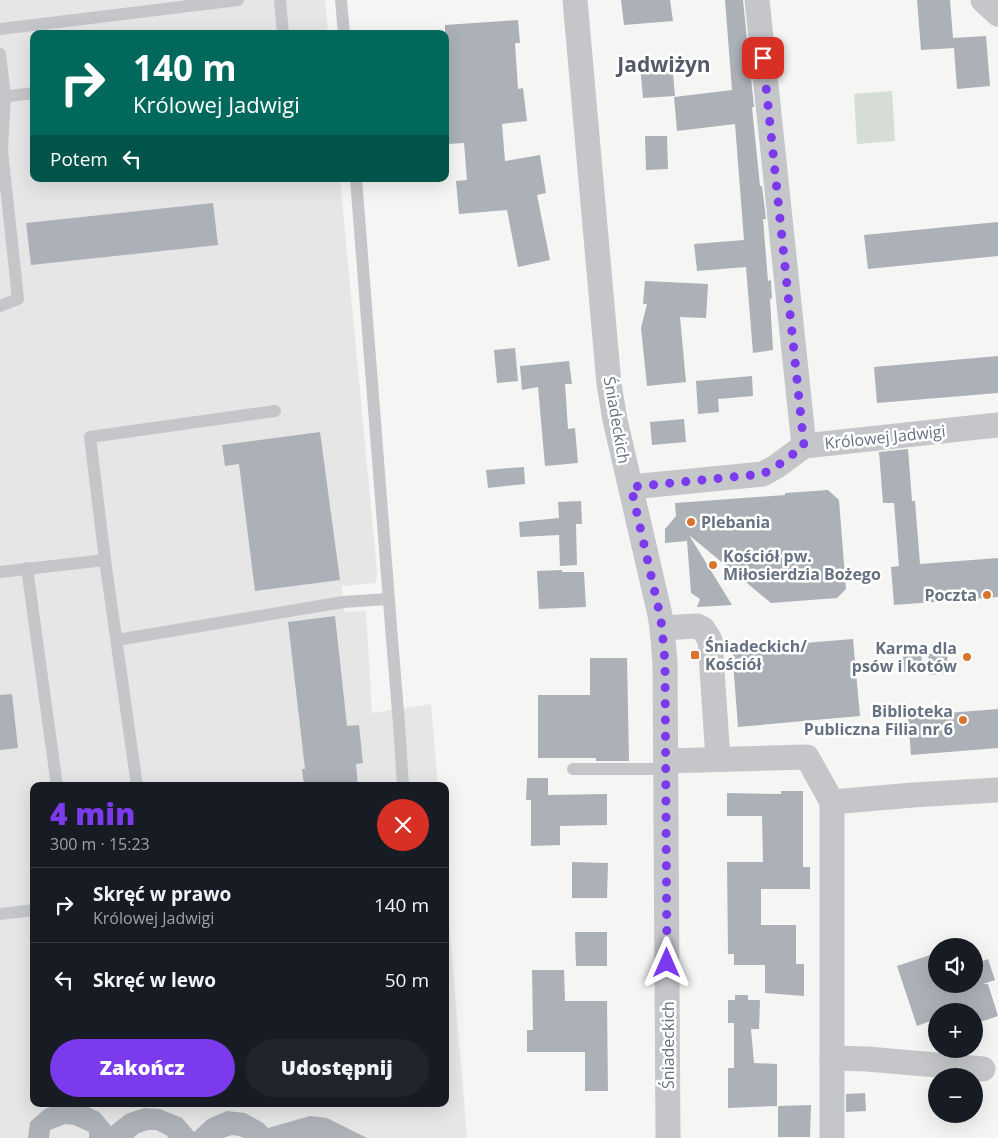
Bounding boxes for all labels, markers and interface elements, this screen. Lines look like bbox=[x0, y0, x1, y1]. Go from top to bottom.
pin bbox=[742, 37, 784, 79]
text: 140 m bbox=[133, 44, 237, 91]
icon: arrive bbox=[749, 44, 777, 72]
icon: right bbox=[50, 50, 115, 115]
district label: Jadwiżyn bbox=[615, 50, 711, 78]
text: Królowej Jadwigi bbox=[133, 89, 300, 119]
icon: left bbox=[118, 145, 146, 173]
text: Potem bbox=[50, 146, 108, 172]
street label: Śniadeckich bbox=[599, 375, 635, 465]
street label: Królowej Jadwigi bbox=[824, 420, 946, 454]
place label: Plebania bbox=[701, 511, 770, 533]
marker: Plebania bbox=[685, 516, 697, 528]
place label: Kościół pw. Miłosierdzia Bożego bbox=[723, 545, 881, 585]
marker: Kościół pw. Miłosierdzia Bożego bbox=[707, 559, 719, 571]
place label: Poczta bbox=[924, 584, 977, 606]
marker: Poczta bbox=[981, 589, 993, 601]
place label: Śniadeckich/ Kościół bbox=[705, 635, 807, 675]
place label: Karma dla psów i kotów bbox=[852, 637, 957, 677]
marker: Śniadeckich/ Kościół bbox=[689, 649, 701, 661]
marker: Karma dla psów i kotów bbox=[961, 651, 973, 663]
place label: Biblioteka Publiczna Filia nr 6 bbox=[804, 700, 953, 740]
marker: Biblioteka Publiczna Filia nr 6 bbox=[957, 714, 969, 726]
text: 4 min bbox=[50, 793, 135, 834]
button: close bbox=[377, 799, 429, 851]
text: 300 m · 15:23 bbox=[50, 833, 150, 855]
text: Skręć w prawo bbox=[93, 881, 231, 907]
icon: right bbox=[50, 891, 78, 919]
text: 140 m bbox=[374, 892, 429, 918]
text: Królowej Jadwigi bbox=[93, 907, 214, 929]
position arrow bbox=[640, 936, 692, 988]
map controls bbox=[928, 938, 983, 1123]
button: sound bbox=[928, 938, 983, 993]
icon: left bbox=[50, 966, 78, 994]
text: Skręć w lewo bbox=[93, 967, 216, 993]
text: 50 m bbox=[385, 967, 429, 993]
street label: Śniadeckich bbox=[657, 1001, 679, 1089]
button: + bbox=[928, 1003, 983, 1058]
button: Zakończ bbox=[50, 1039, 235, 1097]
button: Udostępnij bbox=[245, 1039, 429, 1097]
button: − bbox=[928, 1068, 983, 1123]

